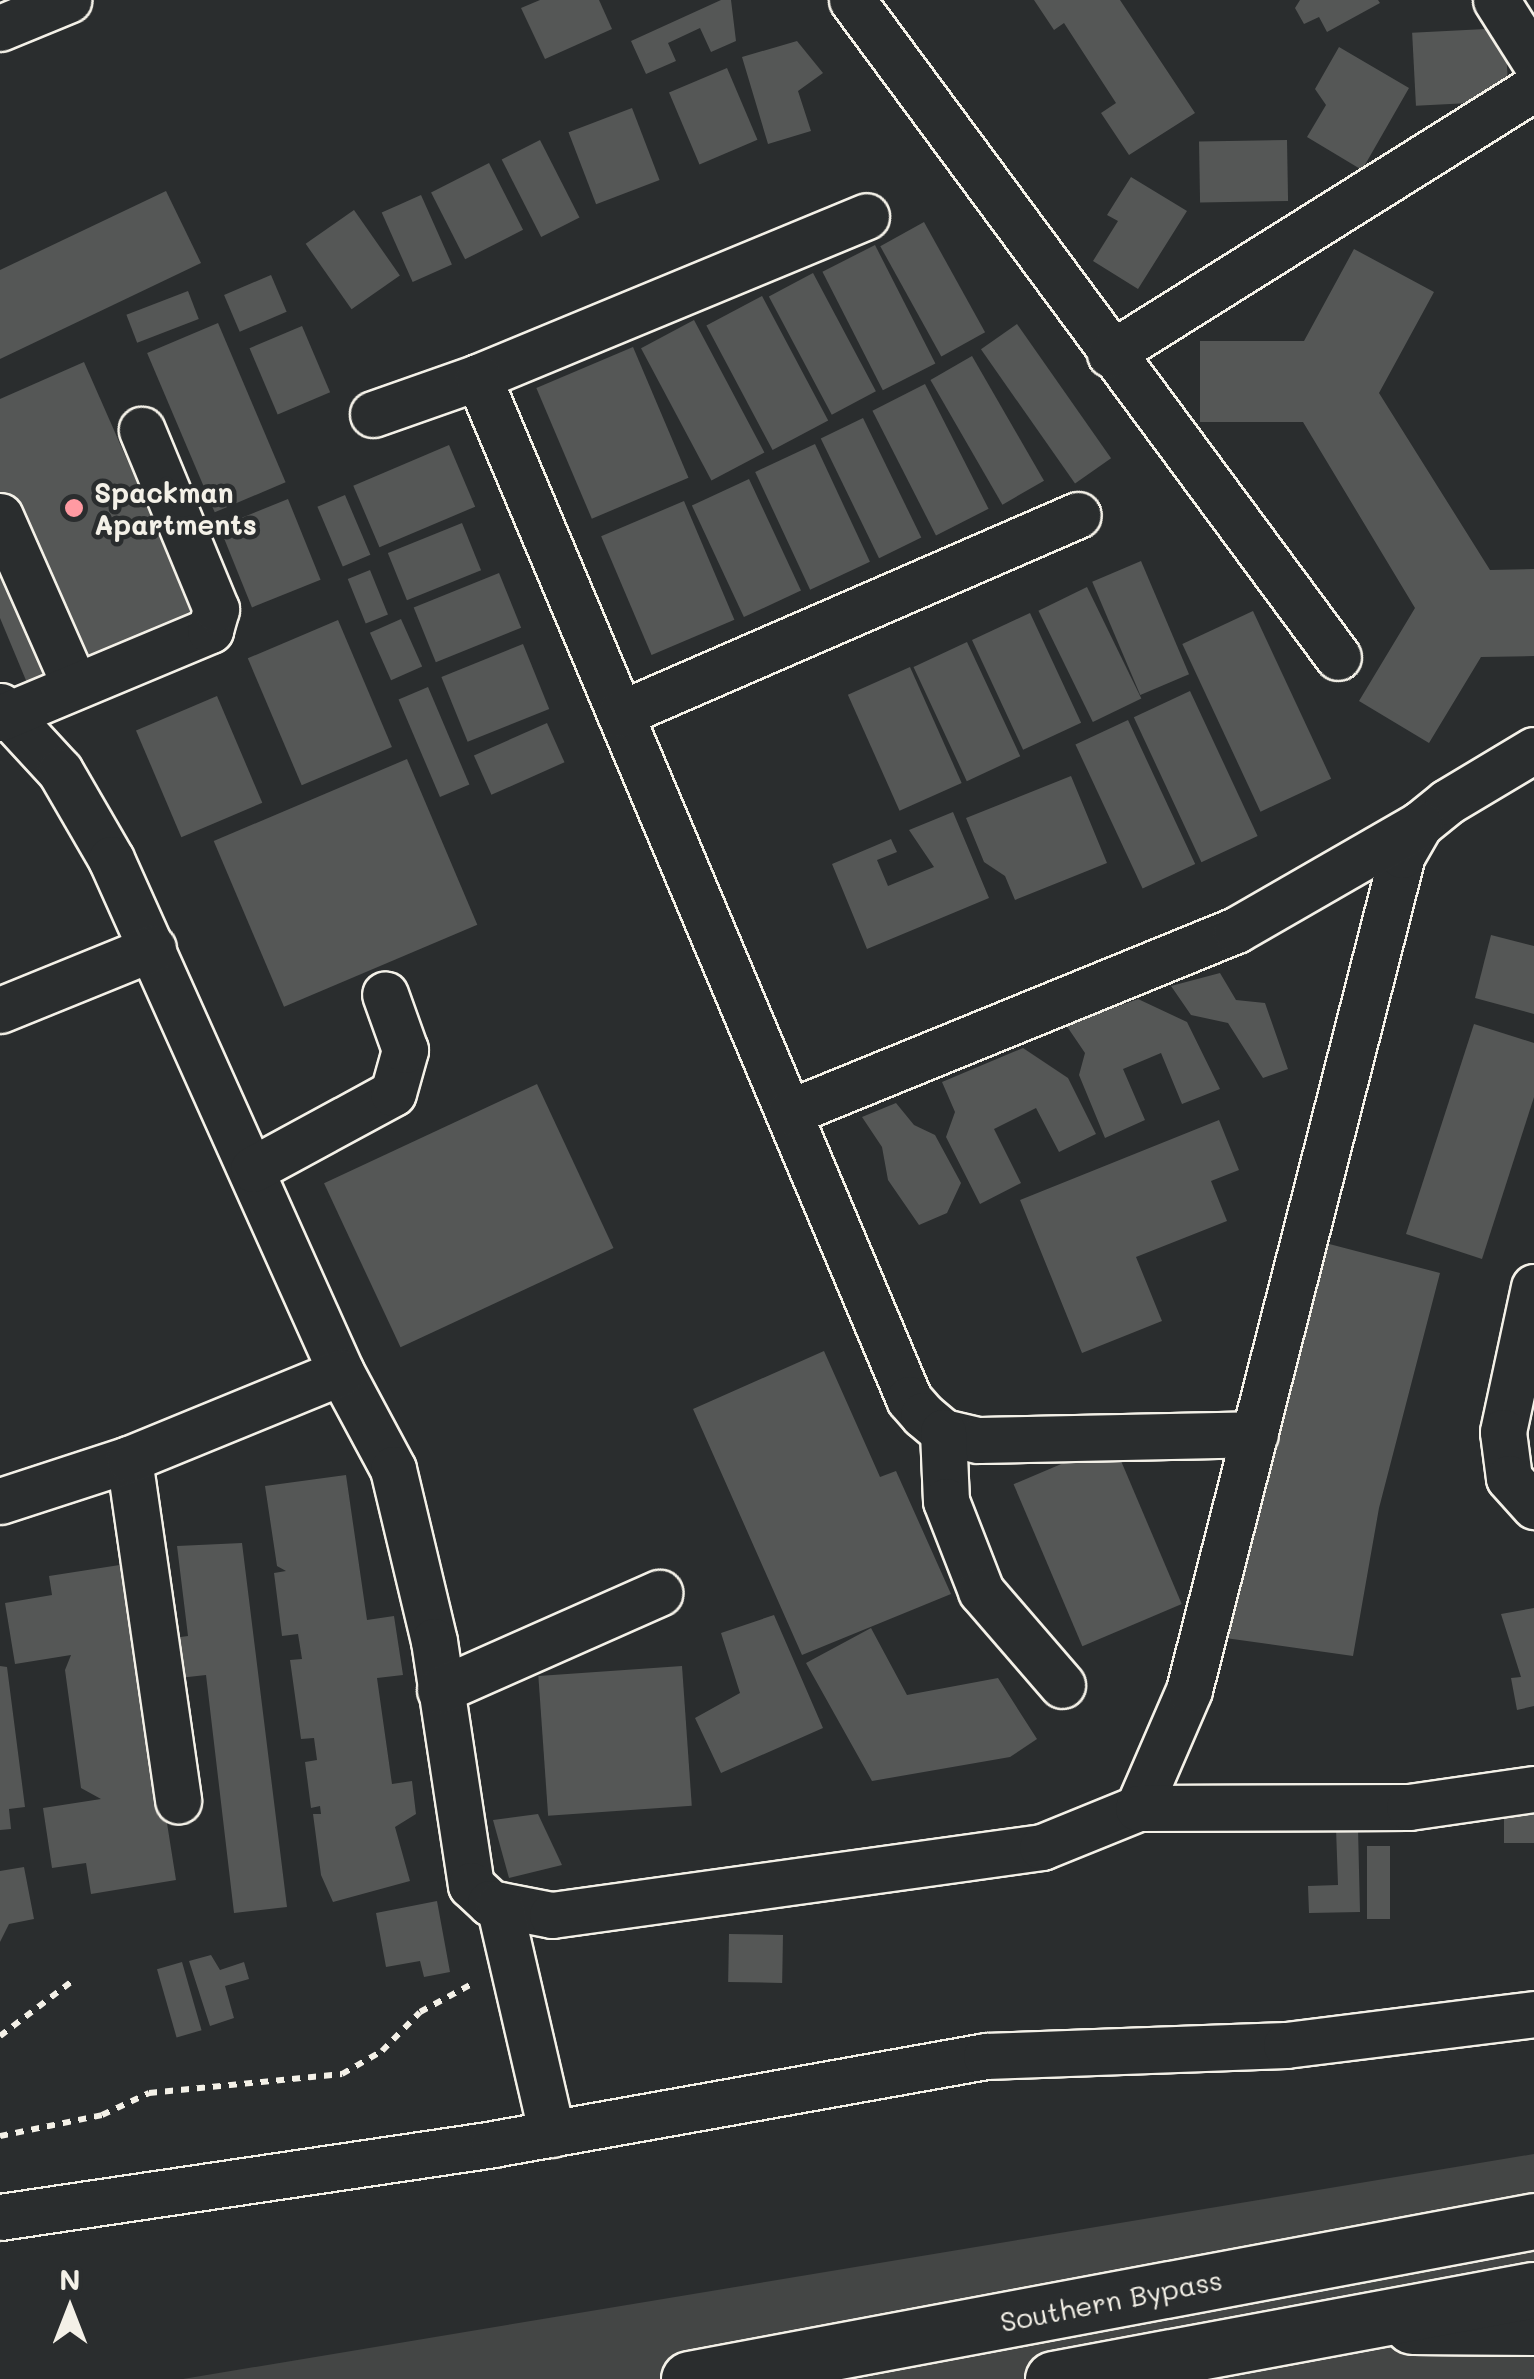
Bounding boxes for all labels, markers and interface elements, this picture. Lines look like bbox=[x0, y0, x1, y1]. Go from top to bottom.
place label: Spackman Apartments bbox=[94, 475, 257, 541]
marker: Spackman Apartments bbox=[63, 497, 85, 519]
north arrow bbox=[20, 2259, 120, 2359]
text: N bbox=[59, 2261, 81, 2297]
street label: Southern Bypass bbox=[997, 2262, 1225, 2338]

